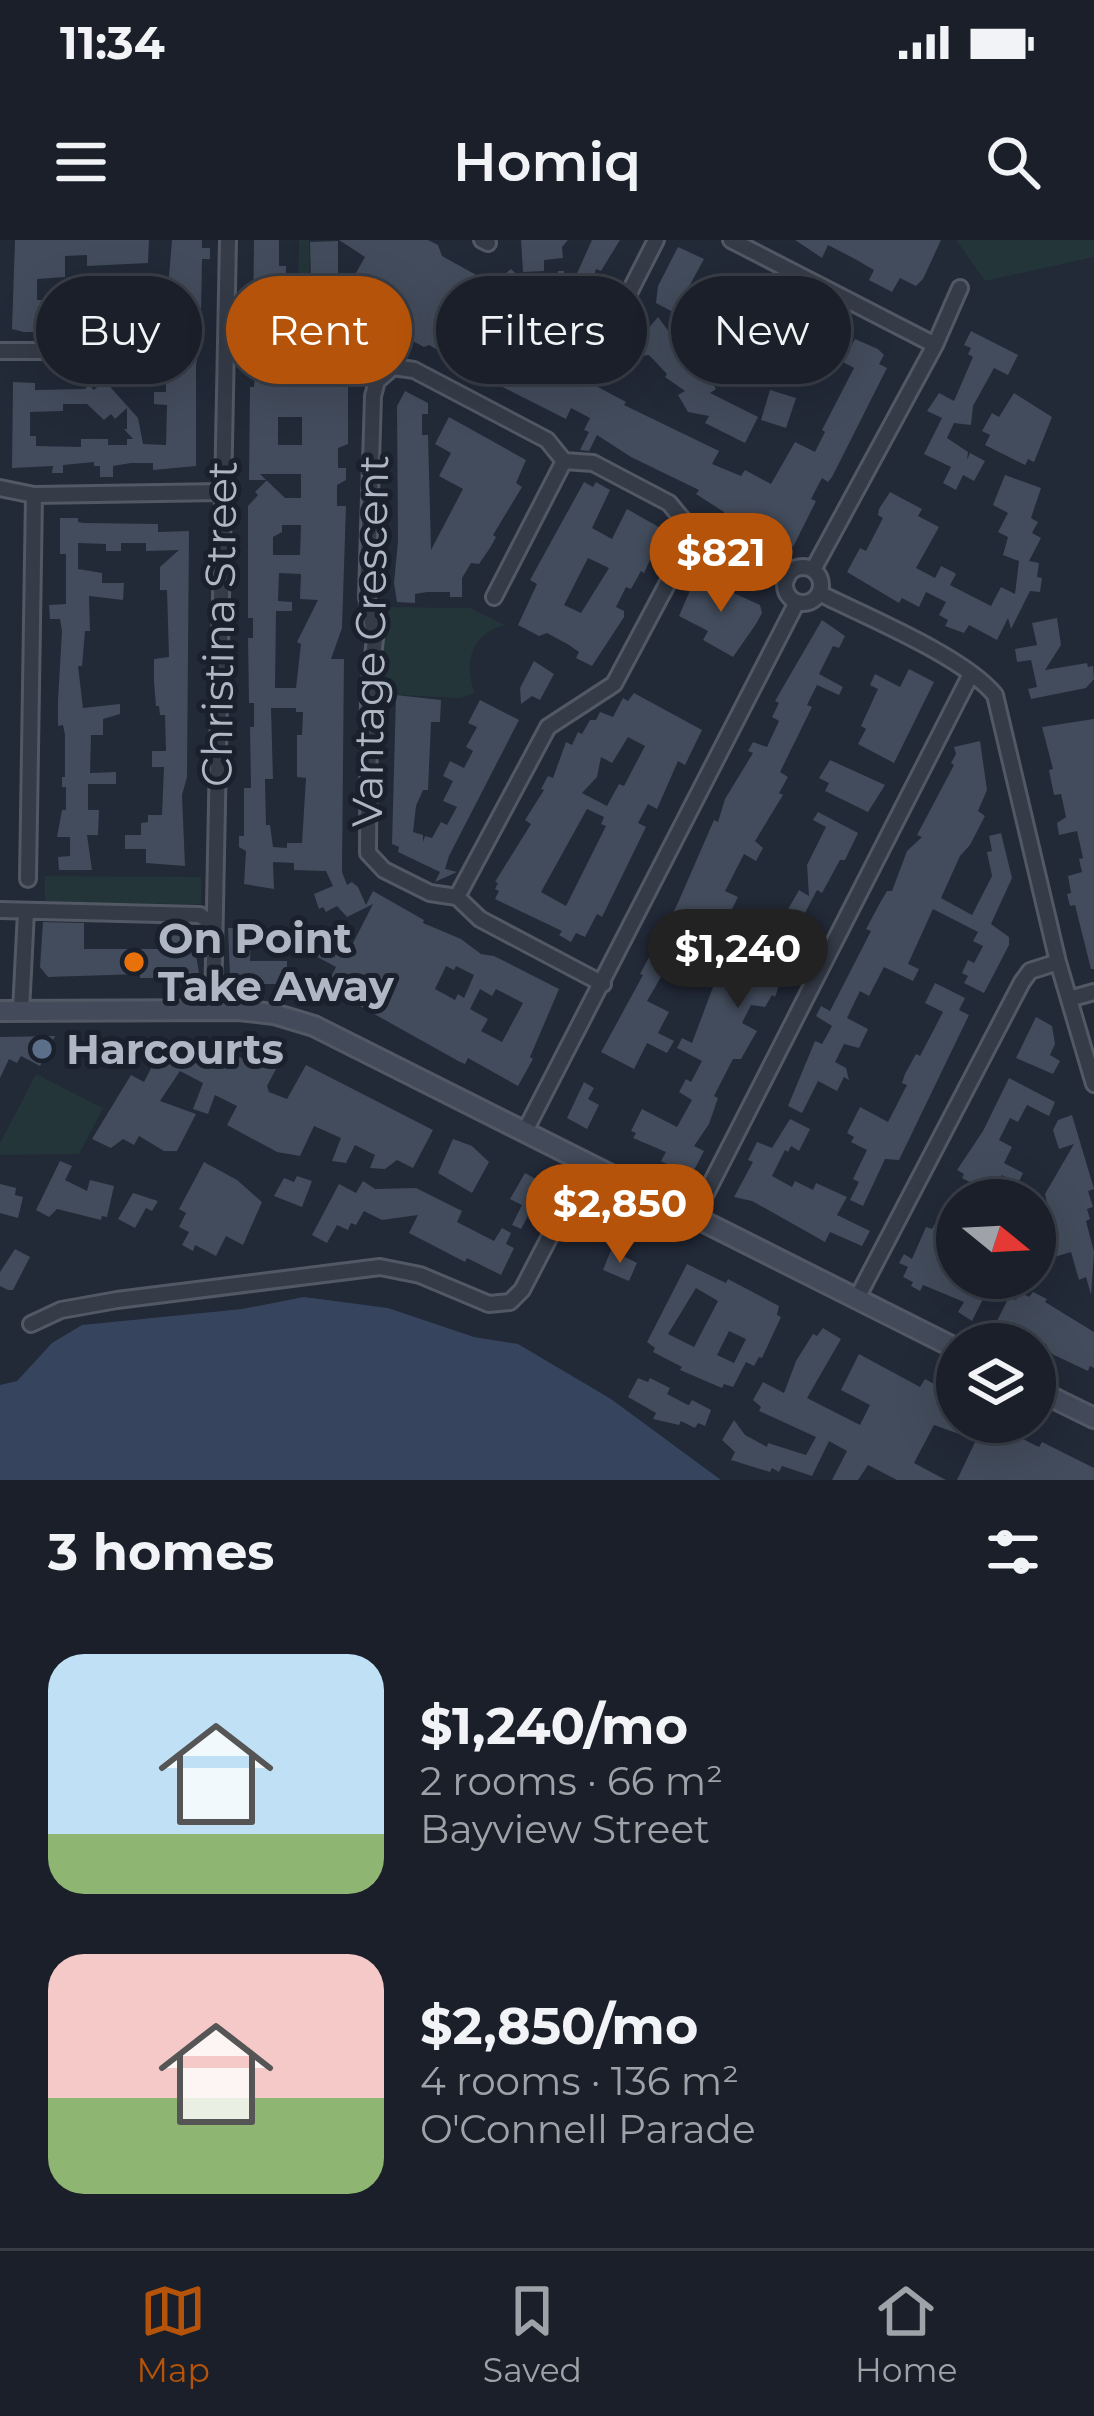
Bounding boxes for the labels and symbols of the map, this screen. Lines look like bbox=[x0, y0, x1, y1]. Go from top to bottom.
street label: Vantage Crescent bbox=[341, 454, 399, 828]
street label: Christina Street bbox=[190, 461, 248, 787]
pin: $821 bbox=[650, 513, 792, 615]
pin: $1,240 bbox=[640, 909, 836, 1011]
place label: On Point Take Away bbox=[158, 912, 395, 1012]
marker: On Point Take Away bbox=[121, 949, 147, 975]
place label: Harcourts bbox=[66, 1023, 284, 1075]
marker: Harcourts bbox=[29, 1036, 55, 1062]
pin: $2,850 bbox=[522, 1164, 718, 1266]
north arrow bbox=[936, 1179, 1056, 1299]

